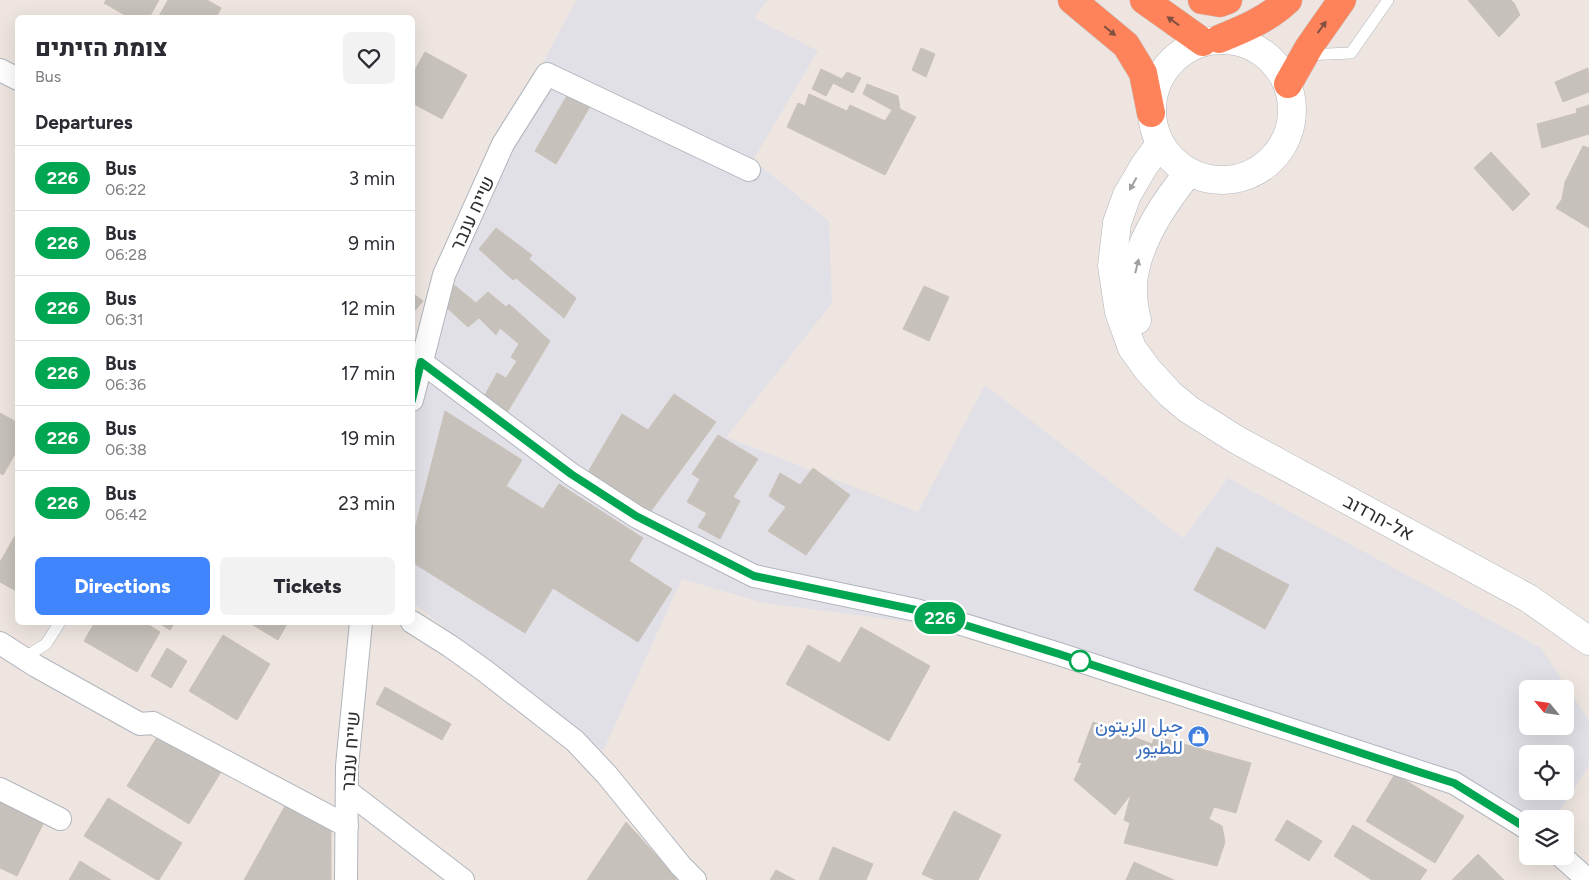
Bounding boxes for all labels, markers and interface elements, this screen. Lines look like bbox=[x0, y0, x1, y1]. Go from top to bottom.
one-way arrow bbox=[1167, 16, 1180, 26]
one-way arrow bbox=[1317, 21, 1328, 34]
one-way arrow bbox=[1103, 26, 1116, 37]
button: heart bbox=[343, 32, 395, 84]
text: צומת הזיתים bbox=[35, 33, 168, 62]
text: Bus bbox=[35, 67, 61, 86]
text: Departures bbox=[35, 111, 133, 134]
text: Bus bbox=[105, 157, 136, 180]
text: 226 bbox=[47, 167, 78, 189]
text: 3 min bbox=[349, 167, 395, 190]
street label: שייח ענבר bbox=[445, 172, 500, 254]
one-way arrow bbox=[1129, 177, 1138, 191]
text: 06:22 bbox=[105, 180, 146, 199]
text: Bus bbox=[105, 222, 136, 245]
text: 226 bbox=[47, 232, 78, 254]
text: 9 min bbox=[348, 232, 395, 255]
text: 06:28 bbox=[105, 245, 147, 264]
one-way arrow bbox=[1133, 259, 1141, 274]
text: Bus bbox=[105, 287, 136, 310]
text: 226 bbox=[47, 297, 78, 319]
text: 12 min bbox=[341, 297, 395, 320]
text: 06:31 bbox=[105, 310, 144, 329]
text: Bus bbox=[105, 352, 136, 375]
text: 226 bbox=[47, 362, 78, 384]
text: 17 min bbox=[341, 362, 395, 385]
text: 06:36 bbox=[105, 375, 146, 394]
text: Bus bbox=[105, 417, 136, 440]
text: 226 bbox=[47, 427, 78, 449]
text: 19 min bbox=[341, 427, 395, 450]
text: 06:38 bbox=[105, 440, 147, 459]
text: Bus bbox=[105, 482, 136, 505]
street label: אל-חרדוב bbox=[1340, 489, 1418, 545]
text: 226 bbox=[47, 492, 78, 514]
text: 23 min bbox=[338, 492, 395, 515]
text: 06:42 bbox=[105, 505, 147, 524]
button: Directions bbox=[35, 557, 210, 615]
button: Tickets bbox=[220, 557, 395, 615]
line badge: 226 bbox=[911, 602, 969, 634]
text: 226 bbox=[924, 607, 956, 629]
unlabelled marker bbox=[1069, 650, 1091, 672]
north arrow bbox=[1519, 680, 1574, 735]
map controls bbox=[1519, 680, 1574, 865]
street label: שייח ענבר bbox=[336, 710, 365, 792]
place label: جبل الزيتون للطيور bbox=[1095, 714, 1183, 759]
shop icon: جبل الزيتون للطيور bbox=[1187, 724, 1211, 748]
button: locate bbox=[1519, 745, 1574, 800]
button: layers bbox=[1519, 810, 1574, 865]

